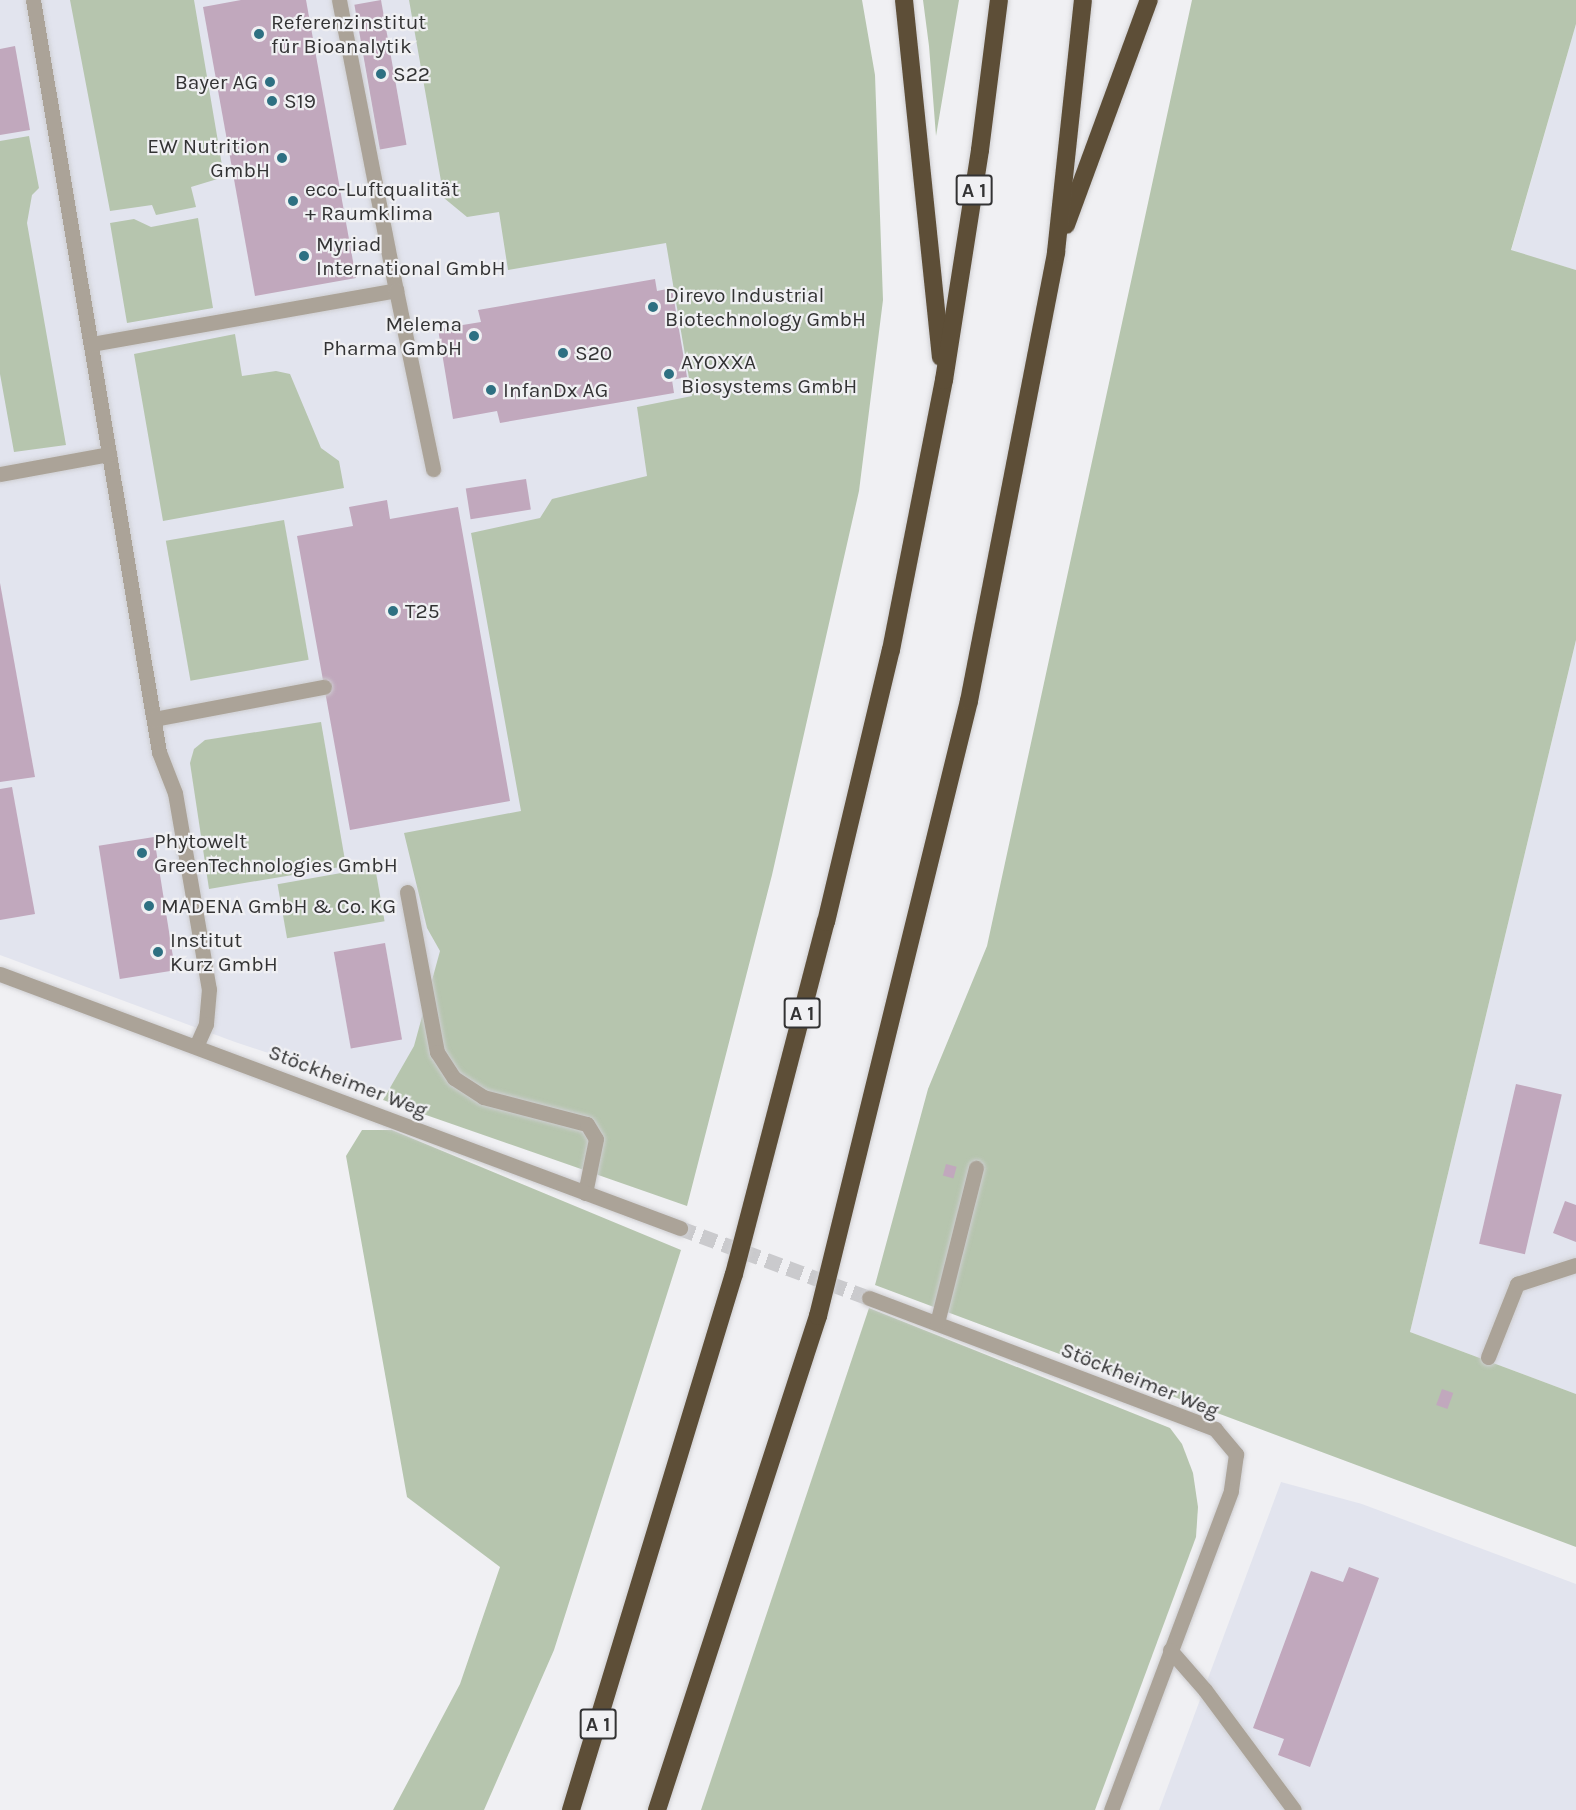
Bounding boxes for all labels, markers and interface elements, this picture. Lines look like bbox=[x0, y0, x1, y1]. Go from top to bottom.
place label: Referenzinstitut für Bioanalytik bbox=[271, 9, 426, 59]
marker: Referenzinstitut für Bioanalytik bbox=[252, 27, 266, 41]
place label: S22 bbox=[393, 61, 430, 87]
marker: S22 bbox=[374, 67, 388, 81]
place label: Bayer AG bbox=[175, 69, 258, 95]
marker: Bayer AG bbox=[263, 75, 277, 89]
place label: S19 bbox=[284, 88, 316, 114]
marker: S19 bbox=[265, 94, 279, 108]
place label: EW Nutrition GmbH bbox=[147, 133, 270, 183]
marker: EW Nutrition GmbH bbox=[275, 151, 289, 165]
road number: A 1 bbox=[954, 173, 994, 207]
place label: eco-Luftqualität + Raumklima bbox=[305, 176, 459, 226]
marker: eco-Luftqualität + Raumklima bbox=[286, 194, 300, 208]
place label: Myriad International GmbH bbox=[316, 231, 505, 281]
marker: Myriad International GmbH bbox=[297, 249, 311, 263]
place label: Direvo Industrial Biotechnology GmbH bbox=[665, 282, 866, 332]
marker: Direvo Industrial Biotechnology GmbH bbox=[646, 300, 660, 314]
place label: Melema Pharma GmbH bbox=[323, 311, 462, 361]
marker: Melema Pharma GmbH bbox=[467, 329, 481, 343]
place label: S20 bbox=[575, 340, 612, 366]
marker: S20 bbox=[556, 346, 570, 360]
place label: AYOXXA Biosystems GmbH bbox=[681, 349, 857, 399]
marker: AYOXXA Biosystems GmbH bbox=[662, 367, 676, 381]
place label: InfanDx AG bbox=[503, 377, 608, 403]
marker: InfanDx AG bbox=[484, 383, 498, 397]
place label: T25 bbox=[405, 598, 440, 624]
marker: T25 bbox=[386, 604, 400, 618]
place label: Phytowelt GreenTechnologies GmbH bbox=[154, 828, 398, 878]
marker: Phytowelt GreenTechnologies GmbH bbox=[135, 846, 149, 860]
place label: MADENA GmbH & Co. KG bbox=[161, 893, 396, 919]
marker: MADENA GmbH & Co. KG bbox=[142, 899, 156, 913]
place label: Institut Kurz GmbH bbox=[170, 927, 278, 977]
marker: Institut Kurz GmbH bbox=[151, 945, 165, 959]
road number: A 1 bbox=[782, 996, 822, 1030]
street label: Stöckheimer Weg bbox=[265, 1039, 431, 1123]
street label: Stöckheimer Weg bbox=[1057, 1337, 1223, 1423]
road number: A 1 bbox=[578, 1707, 618, 1741]

